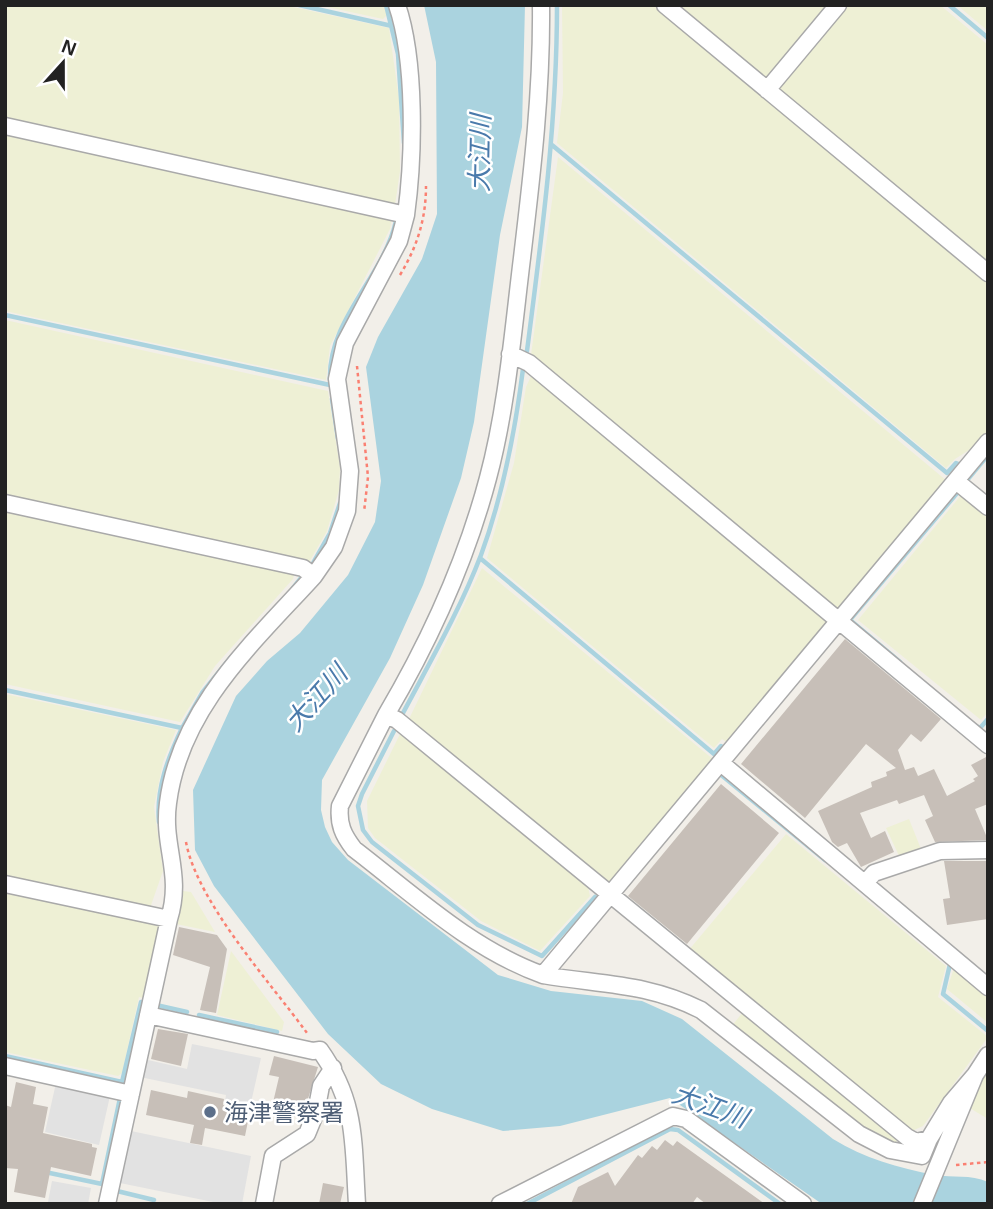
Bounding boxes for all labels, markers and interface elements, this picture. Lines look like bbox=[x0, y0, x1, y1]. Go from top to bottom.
north arrow bbox=[28, 28, 98, 98]
text: N bbox=[59, 35, 79, 60]
water label: 大江川 bbox=[464, 111, 496, 192]
water label: 大江川 bbox=[279, 657, 355, 737]
water label: 大江川 bbox=[668, 1079, 755, 1134]
place label: 海津警察署 bbox=[224, 1099, 344, 1126]
marker: 海津警察署 bbox=[202, 1104, 218, 1120]

